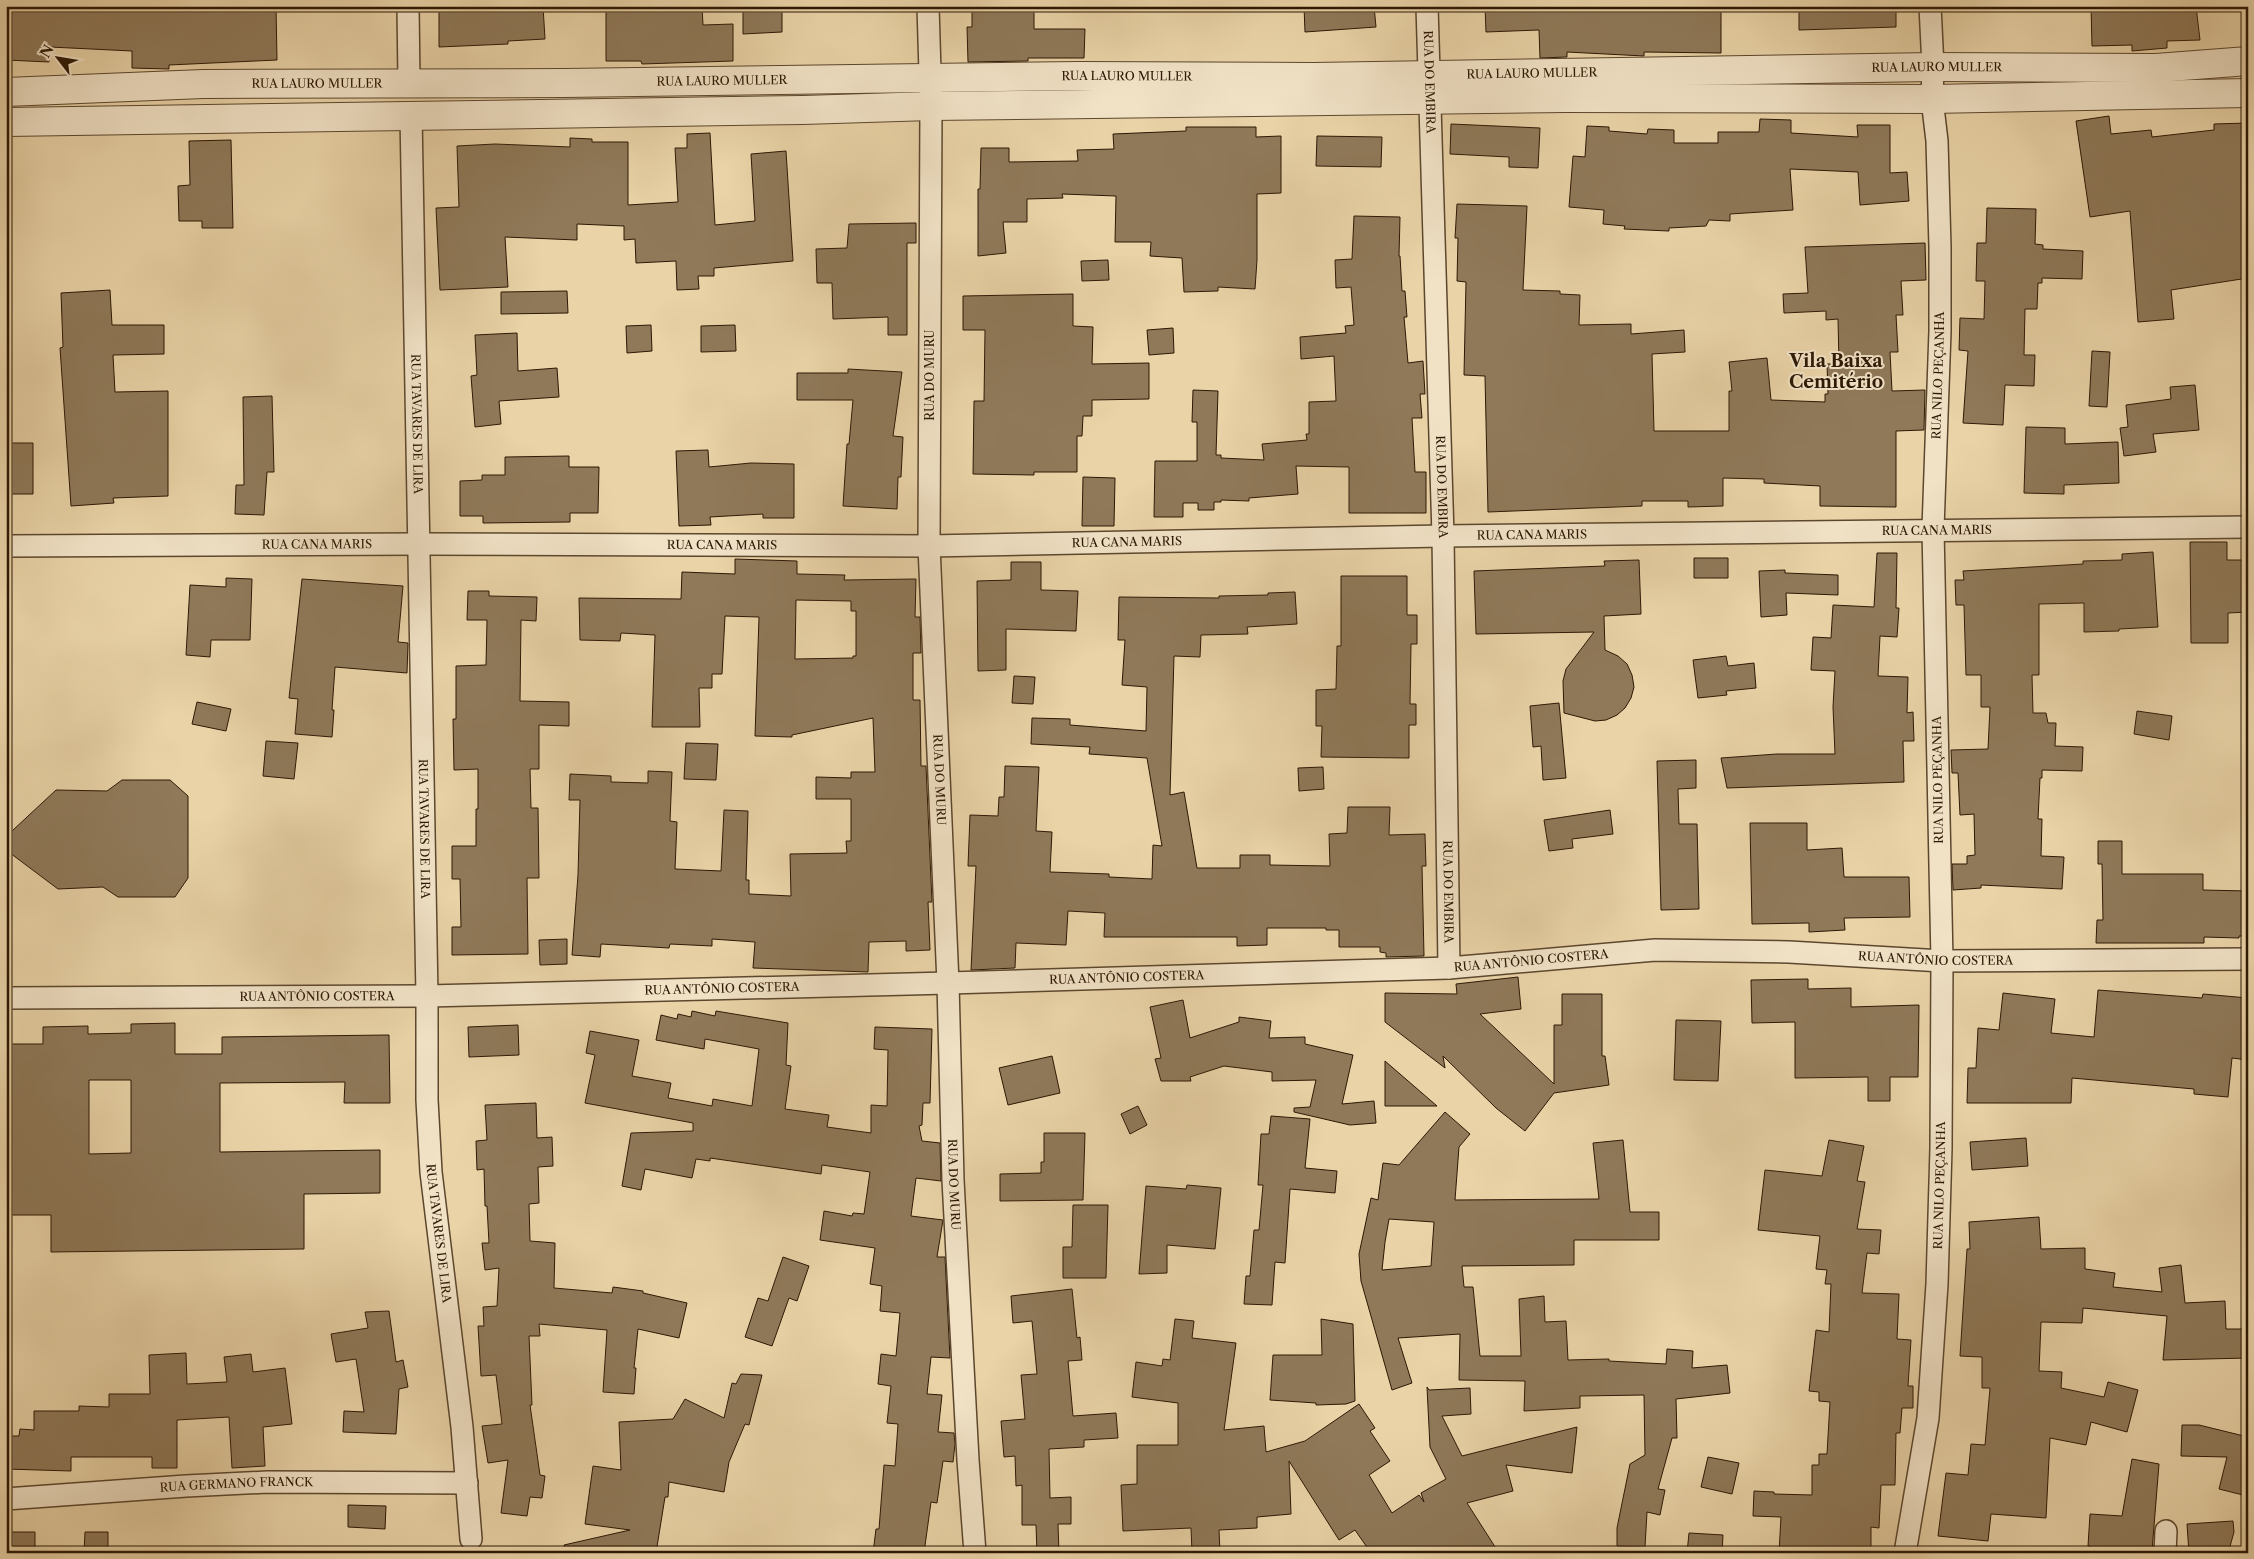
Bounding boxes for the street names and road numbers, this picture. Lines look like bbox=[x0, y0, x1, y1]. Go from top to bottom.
street label: RUA DO EMBIRA bbox=[1421, 30, 1439, 135]
street label: RUA LAURO MULLER bbox=[1871, 59, 2003, 75]
street label: RUA LAURO MULLER bbox=[1466, 64, 1598, 82]
street label: RUA LAURO MULLER bbox=[1061, 68, 1193, 83]
street label: RUA LAURO MULLER bbox=[656, 72, 788, 89]
street label: RUA LAURO MULLER bbox=[251, 76, 383, 91]
street label: RUA NILO PEÇANHA bbox=[1928, 310, 1947, 440]
street label: RUA DO MURU bbox=[922, 329, 937, 421]
street label: RUA TAVARES DE LIRA bbox=[408, 354, 426, 495]
street label: RUA DO EMBIRA bbox=[1433, 435, 1451, 540]
street label: RUA CANA MARIS bbox=[1882, 522, 1992, 538]
street label: RUA CANA MARIS bbox=[1477, 526, 1587, 543]
street label: RUA CANA MARIS bbox=[1072, 533, 1182, 550]
street label: RUA CANA MARIS bbox=[262, 536, 372, 552]
street label: RUA CANA MARIS bbox=[667, 537, 777, 552]
street label: RUA NILO PEÇANHA bbox=[1929, 715, 1946, 844]
street label: RUA DO MURU bbox=[930, 734, 949, 826]
street label: RUA TAVARES DE LIRA bbox=[416, 759, 433, 900]
street label: RUA DO EMBIRA bbox=[1440, 840, 1457, 944]
street label: RUA ANTÔNIO COSTERA bbox=[1453, 946, 1610, 975]
street label: RUA ANTÔNIO COSTERA bbox=[1858, 948, 2014, 968]
street label: RUA ANTÔNIO COSTERA bbox=[1049, 967, 1206, 987]
street label: RUA ANTÔNIO COSTERA bbox=[644, 979, 801, 998]
street label: RUA ANTÔNIO COSTERA bbox=[239, 988, 396, 1004]
street label: RUA NILO PEÇANHA bbox=[1930, 1120, 1948, 1249]
street label: RUA DO MURU bbox=[945, 1139, 964, 1230]
street label: RUA TAVARES DE LIRA bbox=[424, 1163, 455, 1305]
street label: RUA GERMANO FRANCK bbox=[159, 1474, 314, 1495]

